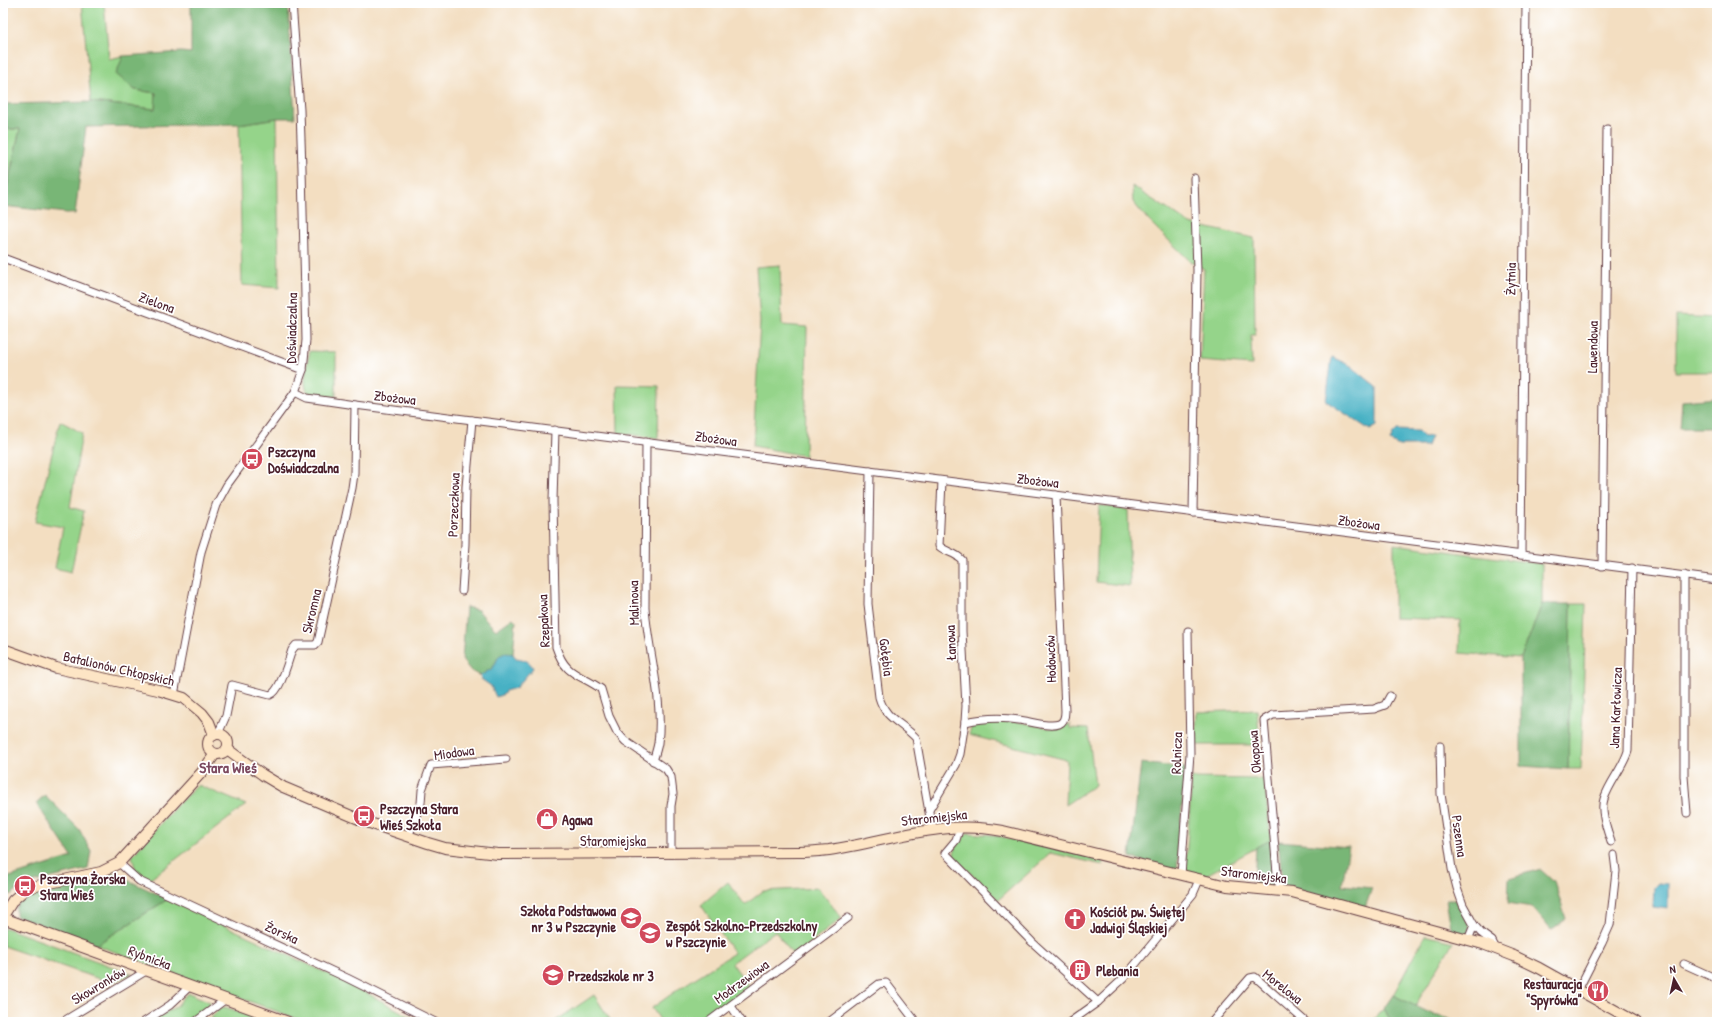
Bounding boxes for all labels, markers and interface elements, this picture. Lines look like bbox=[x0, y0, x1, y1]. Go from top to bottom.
street label: Żytnia bbox=[1500, 262, 1521, 296]
street label: Zielona bbox=[136, 287, 178, 317]
street label: Doświadczalna bbox=[281, 292, 301, 364]
street label: Lawendowa bbox=[1582, 320, 1602, 373]
street label: Zbożowa bbox=[373, 385, 418, 409]
street label: Zbożowa bbox=[694, 426, 739, 450]
place label: Pszczyna Doświadczalna bbox=[268, 442, 339, 477]
bus stop icon: Pszczyna Doświadczalna bbox=[239, 446, 265, 472]
street label: Zbożowa bbox=[1016, 468, 1061, 492]
street label: Porzeczkowa bbox=[442, 472, 464, 537]
street label: Zbożowa bbox=[1337, 510, 1382, 534]
street label: Malinowa bbox=[623, 580, 643, 625]
street label: Skromna bbox=[297, 587, 325, 635]
street label: Rzepakowa bbox=[532, 594, 555, 648]
street label: Łanowa bbox=[940, 624, 960, 661]
street label: Hodowców bbox=[1040, 635, 1060, 683]
street label: Gołębia bbox=[875, 637, 899, 677]
street label: Batalionów Chłopskich bbox=[61, 646, 176, 691]
street label: Jana Karłowicza bbox=[1604, 666, 1626, 749]
street label: Okopowa bbox=[1243, 729, 1266, 774]
street label: Rolnicza bbox=[1166, 731, 1186, 774]
street label: Miodowa bbox=[433, 740, 476, 764]
district label: Stara Wieś bbox=[199, 757, 257, 778]
place label: Pszczyna Stara Wieś Szkoła bbox=[380, 799, 459, 834]
bus stop icon: Pszczyna Stara Wieś Szkoła bbox=[351, 803, 377, 829]
street label: Staromiejska bbox=[900, 804, 968, 831]
shop icon: Agawa bbox=[534, 806, 560, 832]
place label: Agawa bbox=[562, 810, 593, 831]
street label: Pszenna bbox=[1448, 814, 1472, 859]
street label: Staromiejska bbox=[580, 831, 646, 851]
street label: Staromiejska bbox=[1220, 861, 1288, 889]
place label: Pszczyna Żorska Stara Wieś bbox=[40, 869, 126, 904]
bus stop icon: Pszczyna Żorska Stara Wieś bbox=[12, 873, 38, 899]
place label: Szkoła Podstawowa nr 3 w Pszczynie bbox=[520, 901, 617, 938]
place label: Kościół pw. Świętej Jadwigi Śląskiej bbox=[1090, 902, 1185, 939]
school or university icon: Szkoła Podstawowa nr 3 w Pszczynie bbox=[618, 905, 644, 931]
church icon: Kościół pw. Świętej Jadwigi Śląskiej bbox=[1062, 906, 1088, 932]
street label: Żorska bbox=[262, 916, 302, 948]
place label: Zespół Szkolno-Przedszkolny w Pszczynie bbox=[666, 916, 817, 953]
school or university icon: Zespół Szkolno-Przedszkolny w Pszczynie bbox=[637, 920, 663, 946]
street label: Rybnicka bbox=[126, 940, 175, 975]
street label: Modrzewiowa bbox=[710, 954, 773, 1007]
building icon: Plebania bbox=[1067, 957, 1093, 983]
north arrow bbox=[1654, 959, 1694, 999]
street label: Skowronków bbox=[68, 961, 129, 1009]
place label: Plebania bbox=[1096, 961, 1139, 980]
school or university icon: Przedszkole nr 3 bbox=[540, 962, 566, 988]
text: N bbox=[1668, 962, 1677, 976]
street label: Morelowa bbox=[1259, 964, 1307, 1008]
place label: Przedszkole nr 3 bbox=[568, 966, 654, 985]
place label: Restauracja "Spyrówka" bbox=[1524, 974, 1583, 1011]
restaurant icon: Restauracja "Spyrówka" bbox=[1585, 978, 1611, 1004]

